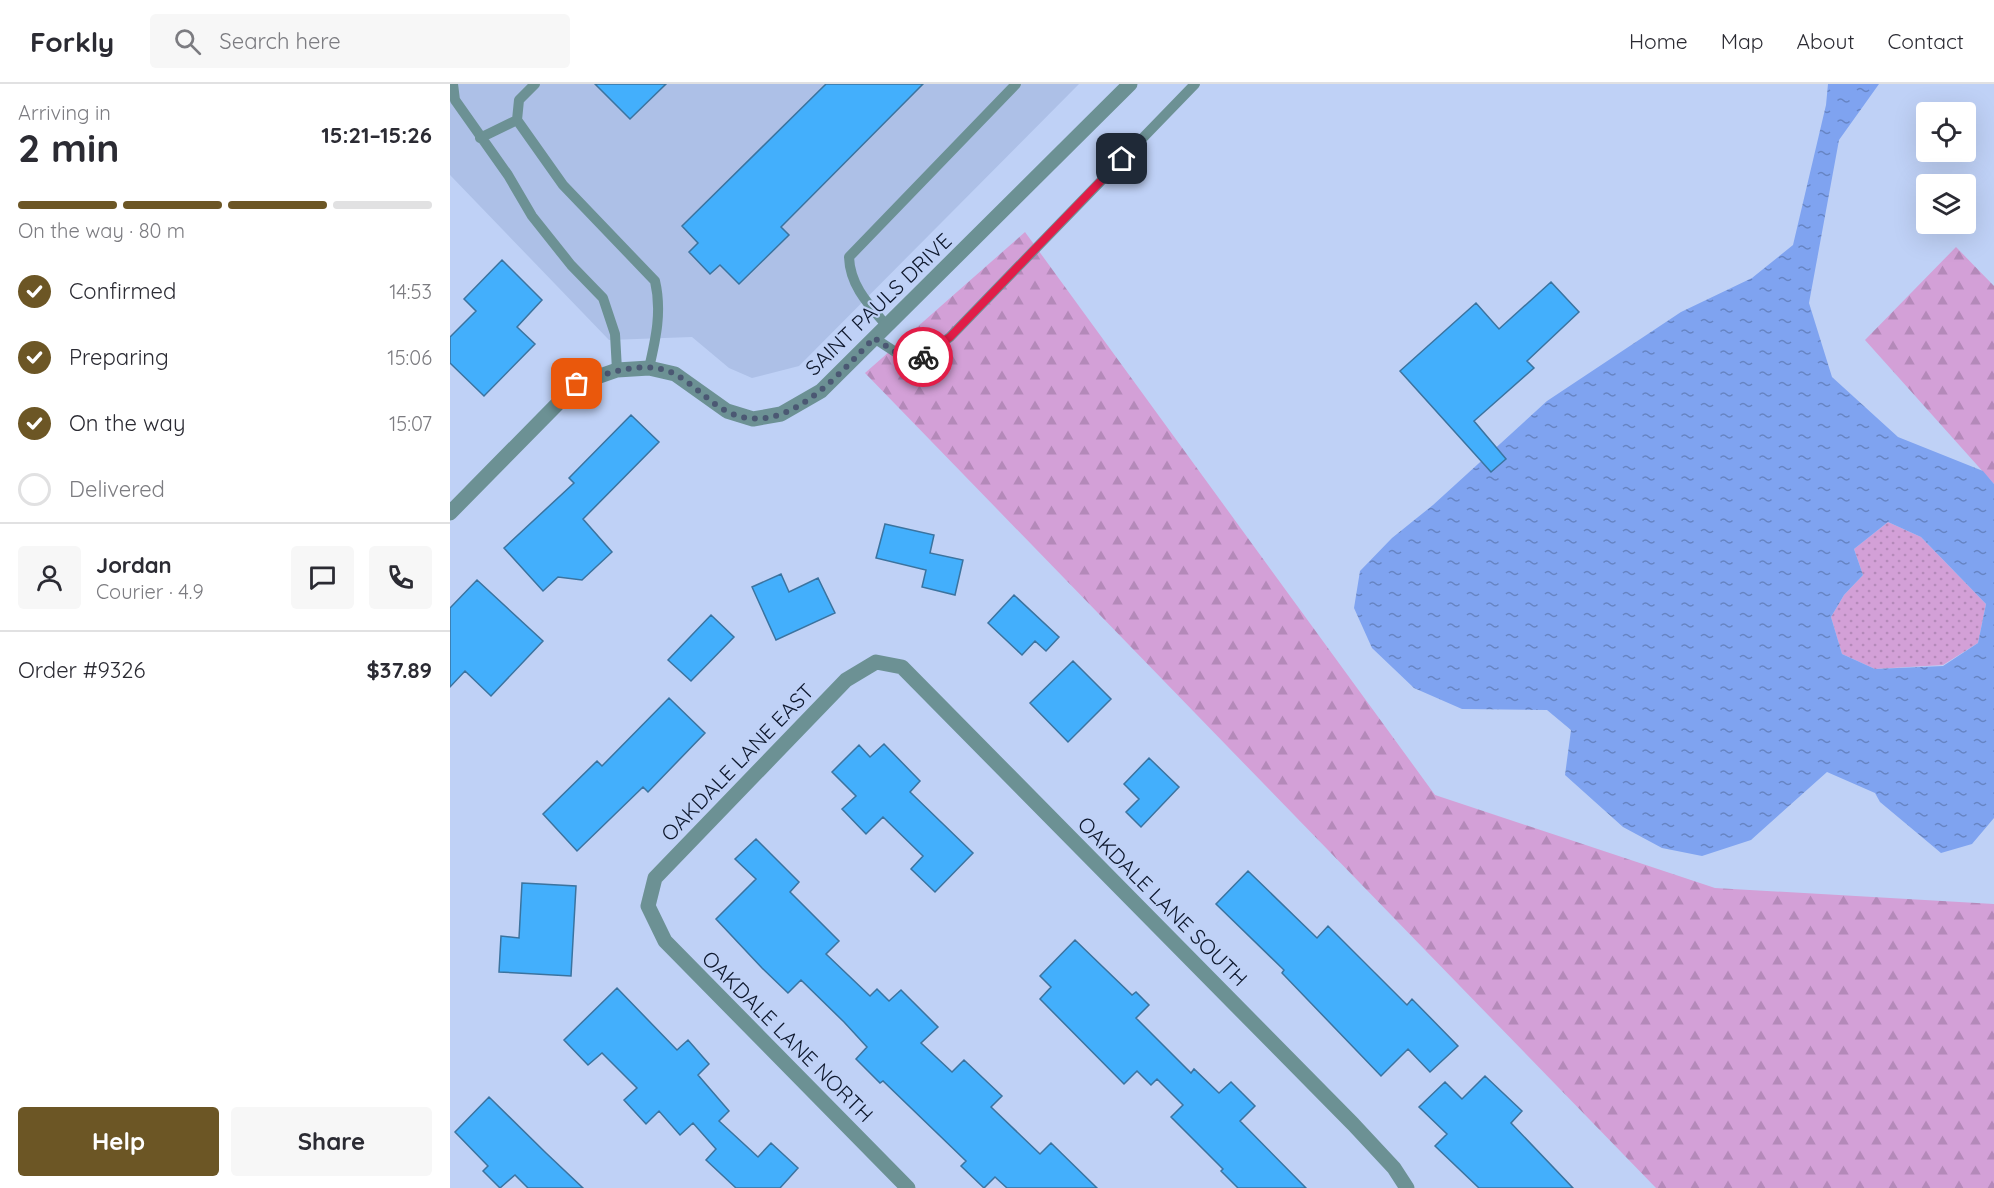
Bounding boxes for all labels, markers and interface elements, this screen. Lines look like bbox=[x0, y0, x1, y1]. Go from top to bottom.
search box bbox=[150, 14, 570, 68]
text: Forkly bbox=[30, 24, 114, 59]
icon: search bbox=[171, 25, 204, 58]
text: Search here bbox=[219, 27, 341, 55]
text: Home bbox=[1629, 28, 1688, 54]
text: Map bbox=[1721, 28, 1764, 54]
text: About bbox=[1797, 28, 1855, 54]
text: Contact bbox=[1888, 28, 1964, 54]
text: Arriving in bbox=[18, 100, 111, 125]
map controls bbox=[1916, 102, 1976, 234]
button: locate bbox=[1916, 102, 1976, 162]
text: 15:21–15:26 bbox=[321, 121, 432, 149]
text: 2 min bbox=[18, 123, 120, 172]
pin bbox=[1096, 133, 1147, 184]
icon: home bbox=[1105, 142, 1138, 175]
button: layers bbox=[1916, 174, 1976, 234]
text: On the way · 80 m bbox=[18, 218, 185, 243]
street label: SAINT PAULS DRIVE bbox=[799, 227, 957, 381]
icon: check bbox=[18, 275, 51, 308]
text: Confirmed bbox=[69, 277, 176, 305]
text: 14:53 bbox=[389, 279, 432, 304]
courier bbox=[893, 327, 953, 387]
icon: check bbox=[18, 341, 51, 374]
icon: bike bbox=[907, 341, 940, 374]
text: Preparing bbox=[69, 343, 169, 371]
text: 15:06 bbox=[387, 345, 432, 370]
pin bbox=[551, 358, 602, 409]
icon: bag bbox=[560, 367, 593, 400]
icon: check bbox=[18, 407, 51, 440]
text: On the way bbox=[69, 409, 185, 437]
text: 15:07 bbox=[389, 411, 432, 436]
text: Delivered bbox=[69, 475, 165, 503]
button: person bbox=[18, 546, 81, 609]
button: chat bbox=[291, 546, 354, 609]
button: phone bbox=[369, 546, 432, 609]
text: Jordan bbox=[96, 551, 172, 579]
text: Courier · 4.9 bbox=[96, 579, 204, 604]
text: Order #9326 bbox=[18, 656, 145, 684]
text: $37.89 bbox=[366, 656, 432, 684]
street label: OAKDALE LANE EAST bbox=[655, 678, 819, 846]
street label: OAKDALE LANE SOUTH bbox=[1073, 811, 1253, 991]
street label: OAKDALE LANE NORTH bbox=[697, 945, 879, 1127]
button: Help bbox=[18, 1107, 219, 1176]
button: Share bbox=[231, 1107, 432, 1176]

